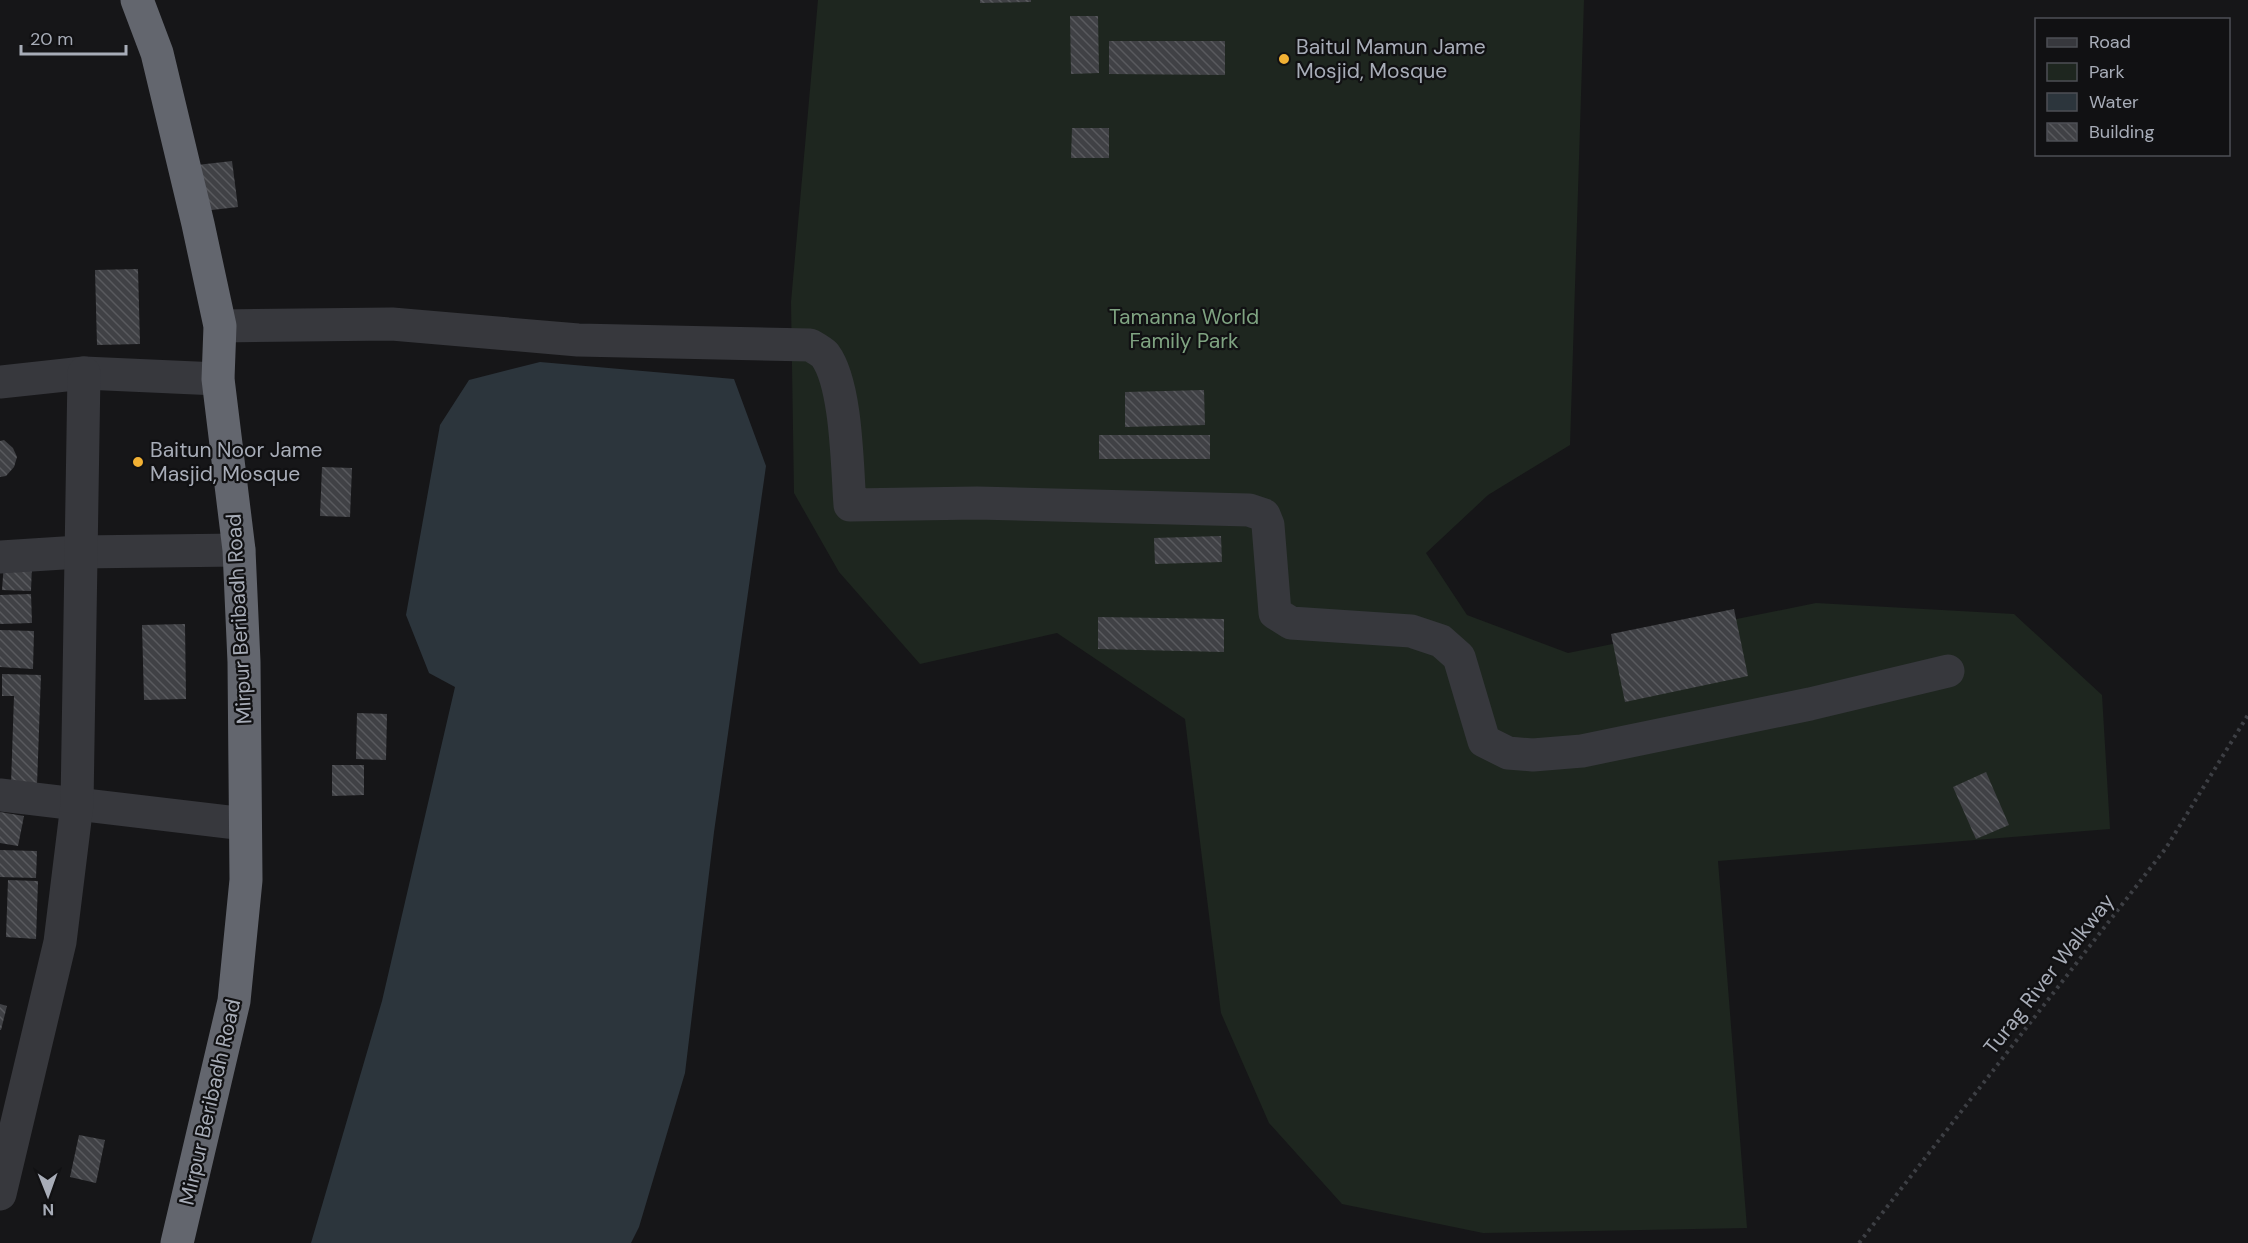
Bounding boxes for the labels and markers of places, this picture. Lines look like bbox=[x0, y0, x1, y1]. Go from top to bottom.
place label: Baitul Mamun Jame Mosjid, Mosque bbox=[1296, 33, 1486, 85]
marker: Baitul Mamun Jame Mosjid, Mosque bbox=[1277, 52, 1291, 66]
place label: Baitun Noor Jame Masjid, Mosque bbox=[150, 436, 322, 488]
marker: Baitun Noor Jame Masjid, Mosque bbox=[131, 455, 145, 469]

